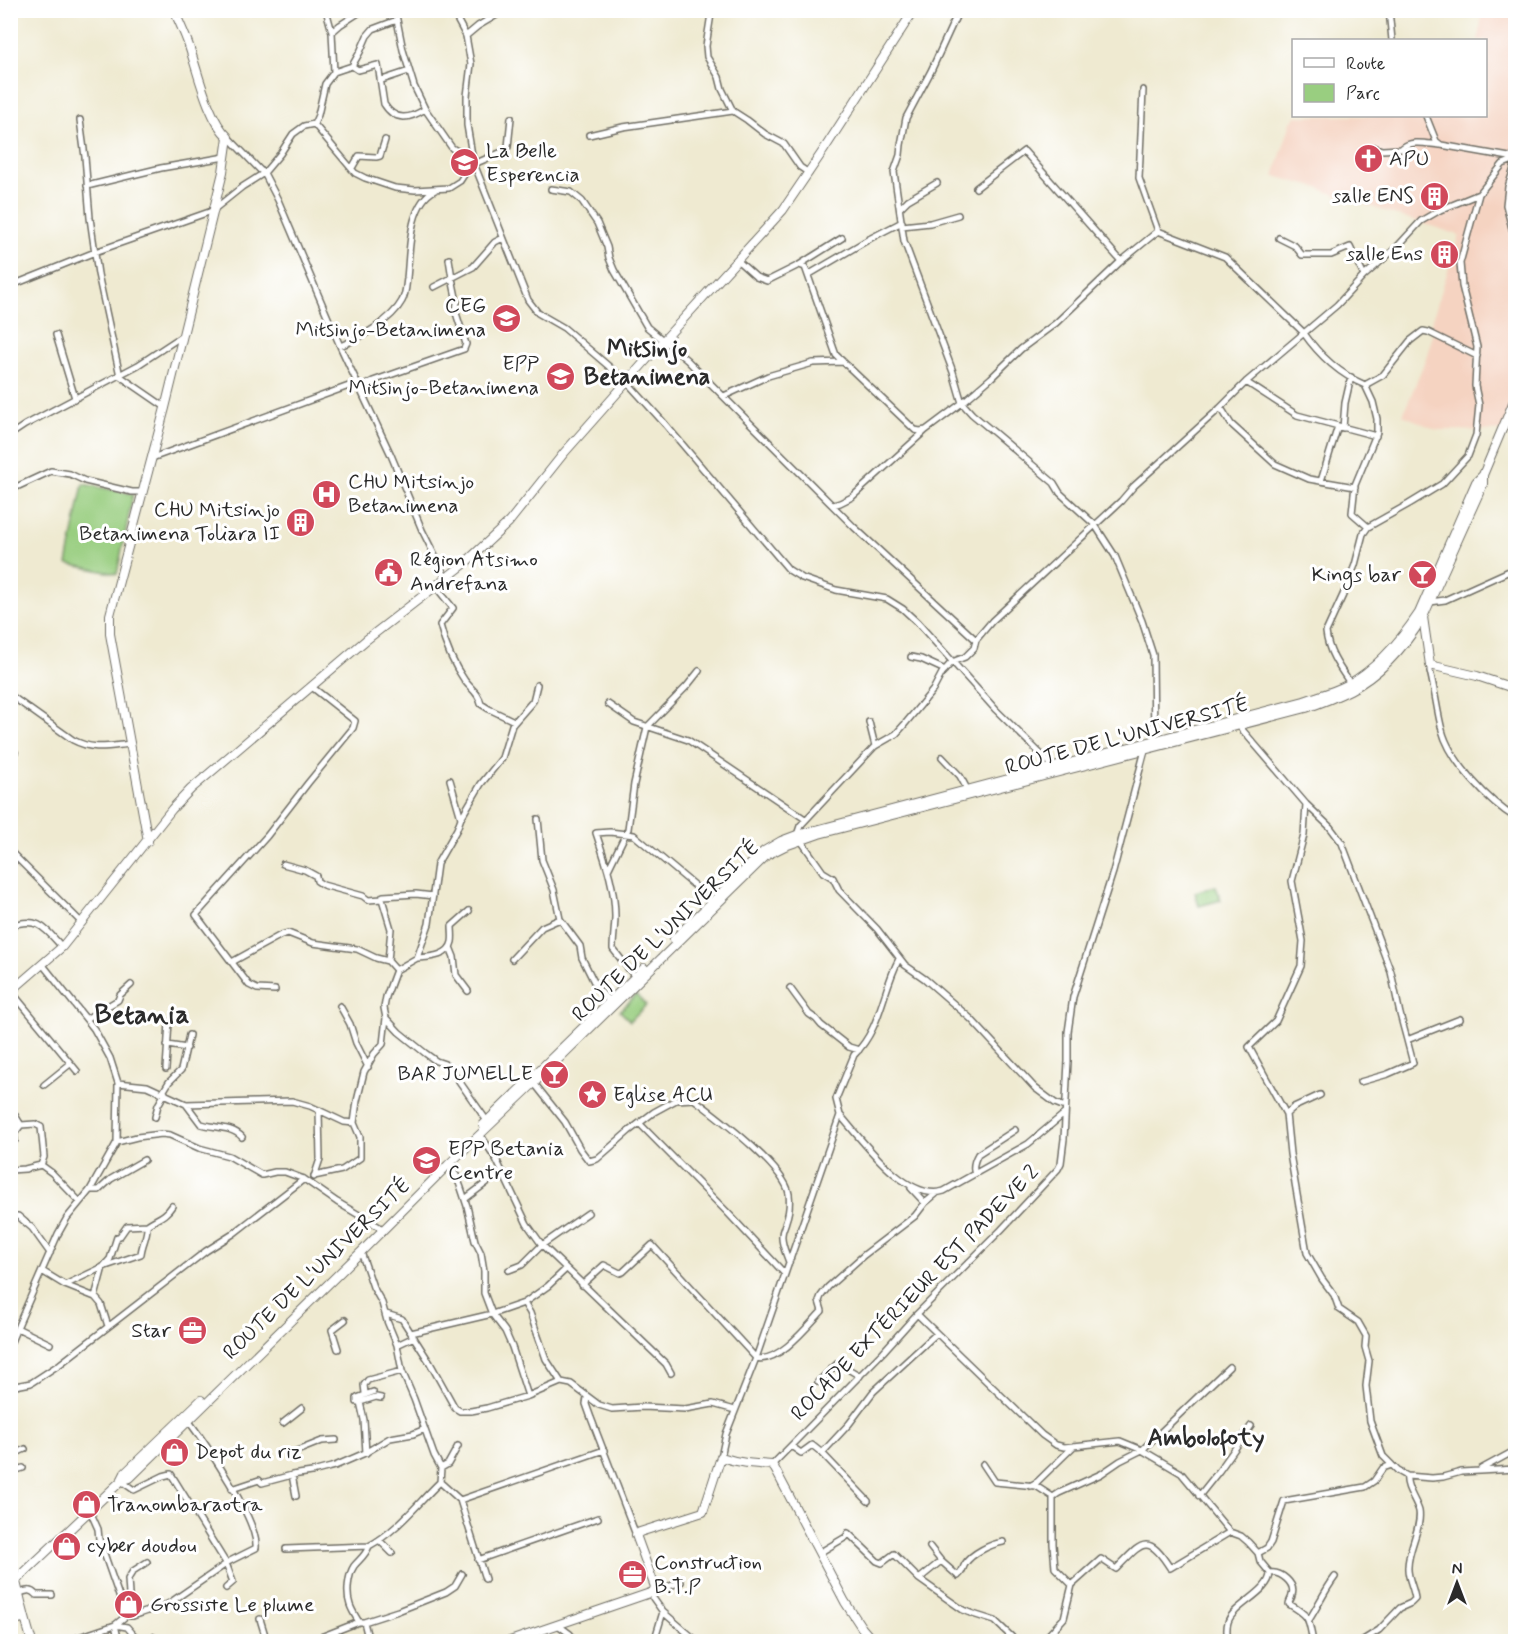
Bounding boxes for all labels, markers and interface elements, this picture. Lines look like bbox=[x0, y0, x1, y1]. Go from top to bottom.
legend bbox=[1292, 39, 1487, 117]
text: Route bbox=[1346, 52, 1385, 76]
text: Parc bbox=[1346, 82, 1380, 106]
place label: La Belle Esperencia bbox=[486, 137, 580, 189]
church icon: APU bbox=[1352, 143, 1384, 175]
place label: APU bbox=[1389, 145, 1429, 173]
school or university icon: La Belle Esperencia bbox=[449, 147, 481, 179]
building icon: salle ENS bbox=[1419, 180, 1451, 212]
place label: salle ENS bbox=[1332, 182, 1414, 210]
building icon: salle Ens bbox=[1428, 238, 1460, 270]
place label: salle Ens bbox=[1346, 240, 1423, 268]
place label: CEG Mitsinjo-Betanimena bbox=[295, 292, 486, 344]
school or university icon: CEG Mitsinjo-Betanimena bbox=[491, 302, 523, 334]
district label: Mitsinjo Betanimena bbox=[584, 334, 710, 393]
place label: EPP Mitsinjo-Betanimena bbox=[348, 350, 539, 402]
school or university icon: EPP Mitsinjo-Betanimena bbox=[544, 360, 576, 392]
place label: CHU Mitsinjo Betanimena bbox=[348, 468, 474, 520]
hospital icon: CHU Mitsinjo Betanimena bbox=[311, 478, 343, 510]
place label: CHU Mitsinjo Betanimena Toliara II bbox=[79, 496, 280, 548]
building icon: CHU Mitsinjo Betanimena Toliara II bbox=[285, 506, 317, 538]
place label: Région Atsimo Andrefana bbox=[410, 546, 538, 598]
public building icon: Région Atsimo Andrefana bbox=[373, 556, 405, 588]
bar icon: Kings bar bbox=[1406, 559, 1438, 591]
place label: Kings bar bbox=[1312, 561, 1401, 590]
street label: ROUTE DE L'UNIVERSITÉ bbox=[1002, 690, 1252, 782]
street label: ROUTE DE L'UNIVERSITÉ bbox=[566, 834, 766, 1028]
district label: Betania bbox=[95, 998, 190, 1033]
bar icon: BAR JUMELLE bbox=[538, 1058, 570, 1090]
place label: BAR JUMELLE bbox=[397, 1060, 533, 1088]
place icon: Eglise ACU bbox=[576, 1079, 608, 1111]
place label: Eglise ACU bbox=[613, 1081, 713, 1109]
place label: EPP Betania Centre bbox=[448, 1135, 564, 1187]
school or university icon: EPP Betania Centre bbox=[411, 1145, 443, 1177]
street label: ROCADE EXTÉRIEUR EST PADEVE 2 bbox=[785, 1159, 1045, 1427]
street label: ROUTE DE L'UNIVERSITÉ bbox=[217, 1172, 417, 1366]
office icon: Star bbox=[176, 1315, 208, 1347]
place label: Star bbox=[131, 1317, 171, 1345]
district label: Ambolofoty bbox=[1148, 1423, 1264, 1456]
shop icon: Depot du riz bbox=[158, 1436, 190, 1468]
place label: Depot du riz bbox=[195, 1438, 302, 1466]
shop icon: Tranombaraotra bbox=[70, 1489, 102, 1521]
place label: Tranombaraotra bbox=[107, 1491, 263, 1519]
shop icon: cyber doudou bbox=[50, 1530, 82, 1562]
place label: cyber doudou bbox=[87, 1532, 196, 1560]
place label: Construction B.T.P bbox=[654, 1549, 762, 1601]
north arrow bbox=[1427, 1553, 1487, 1613]
office icon: Construction B.T.P bbox=[617, 1559, 649, 1591]
text: N bbox=[1452, 1559, 1462, 1580]
shop icon: Grossiste Le plume bbox=[113, 1589, 145, 1621]
place label: Grossiste Le plume bbox=[150, 1591, 314, 1619]

